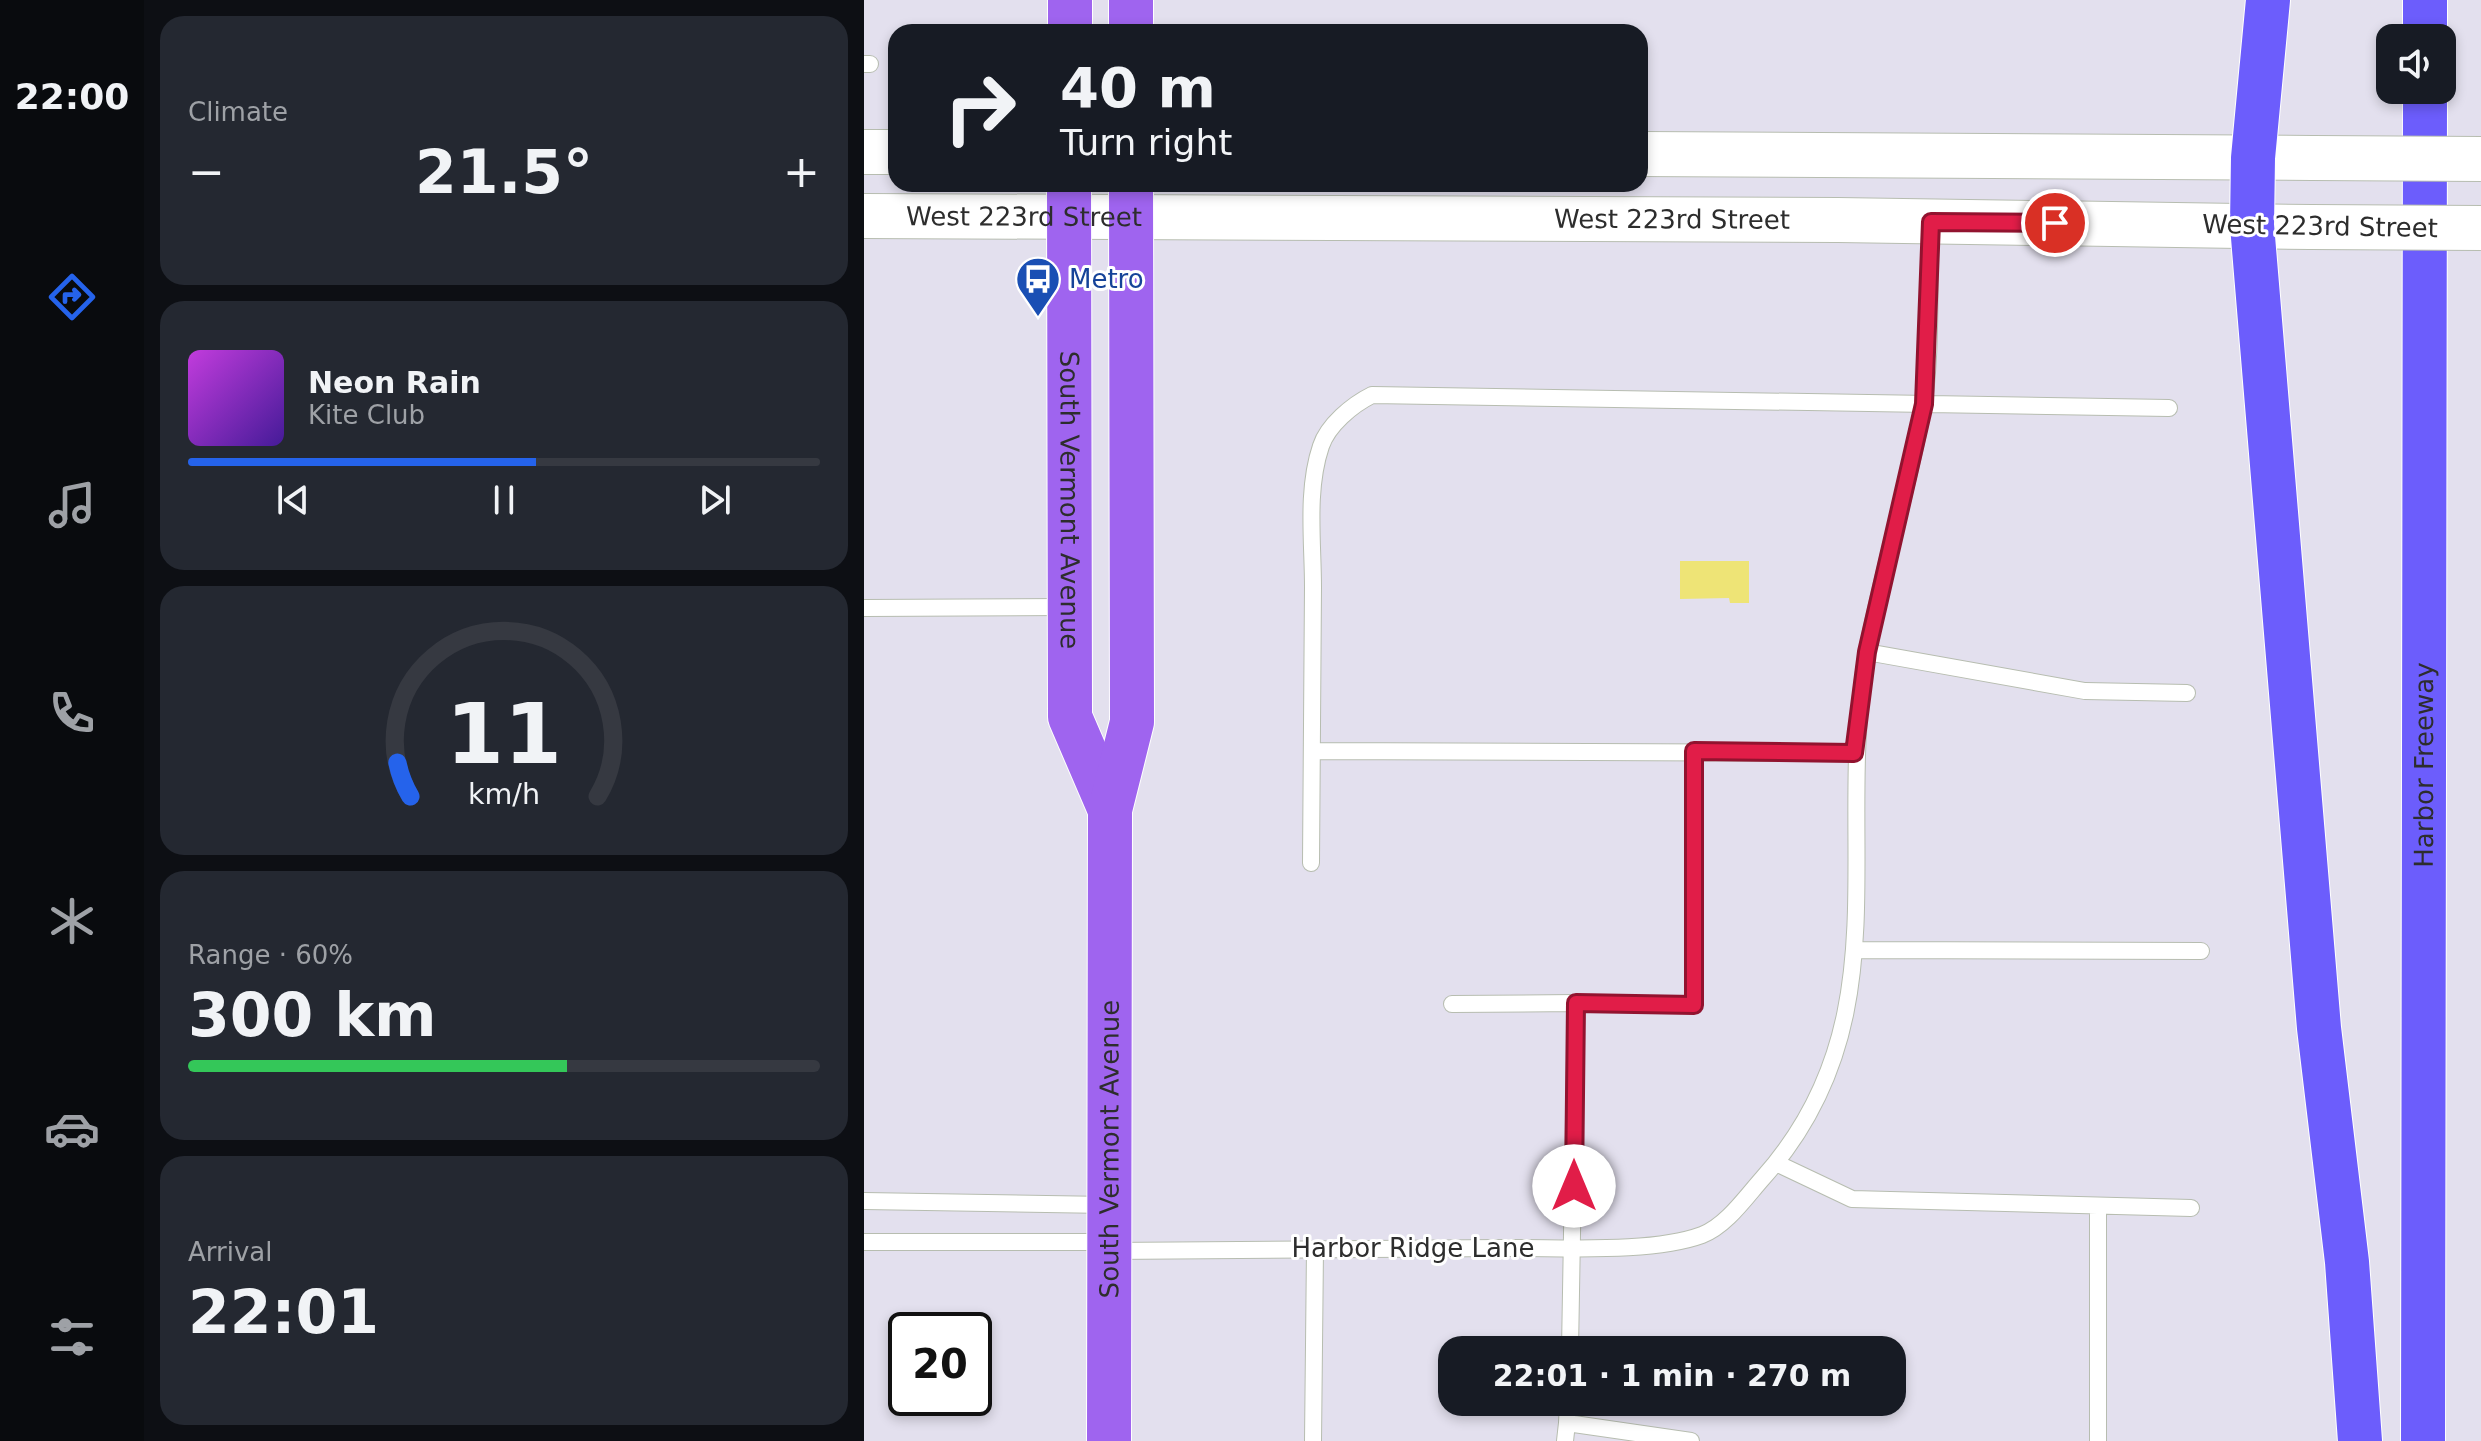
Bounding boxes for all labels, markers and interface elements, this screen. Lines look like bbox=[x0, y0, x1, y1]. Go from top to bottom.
map controls bbox=[2376, 24, 2456, 104]
button: sound bbox=[2376, 24, 2456, 104]
text: 40 m bbox=[1060, 55, 1216, 120]
icon: right bbox=[928, 56, 1032, 160]
text: 22:00 bbox=[15, 76, 129, 117]
text: Climate bbox=[188, 97, 288, 127]
text: Turn right bbox=[1060, 122, 1232, 163]
text: 21.5° bbox=[415, 137, 593, 207]
text: − bbox=[188, 146, 225, 197]
text: + bbox=[783, 146, 820, 197]
pin bbox=[2021, 189, 2089, 257]
street label: West 223rd Street bbox=[906, 201, 1142, 232]
icon: arrive bbox=[2033, 201, 2077, 245]
street label: West 223rd Street bbox=[1554, 204, 1790, 235]
street label: West 223rd Street bbox=[2202, 209, 2438, 243]
bus stop icon: Metro bbox=[1014, 255, 1062, 318]
place label: Metro bbox=[1069, 264, 1144, 294]
icon: directions bbox=[44, 269, 100, 325]
street label: South Vermont Avenue bbox=[1054, 351, 1085, 649]
text: Neon Rain bbox=[308, 365, 481, 400]
text: Kite Club bbox=[308, 400, 425, 430]
icon: music bbox=[44, 477, 100, 533]
icon: previous bbox=[271, 478, 315, 522]
icon: pause bbox=[482, 478, 526, 522]
icon: next bbox=[693, 478, 737, 522]
street label: Harbor Freeway bbox=[2409, 662, 2439, 868]
icon: phone bbox=[44, 685, 100, 741]
text: 11 bbox=[446, 685, 562, 782]
text: km/h bbox=[468, 777, 540, 811]
icon: climate bbox=[44, 893, 100, 949]
text: Range · 60% bbox=[188, 940, 353, 970]
text: 300 km bbox=[188, 980, 437, 1050]
street label: South Vermont Avenue bbox=[1094, 1000, 1125, 1298]
icon: car bbox=[44, 1101, 100, 1157]
position arrow bbox=[1532, 1144, 1616, 1228]
street label: Harbor Ridge Lane bbox=[1292, 1233, 1535, 1263]
text: Arrival bbox=[188, 1237, 272, 1267]
text: 22:01 bbox=[188, 1277, 379, 1347]
icon: filters bbox=[44, 1309, 100, 1365]
speed limit sign: 20 bbox=[888, 1312, 992, 1416]
text: 22:01 · 1 min · 270 m bbox=[1493, 1358, 1851, 1393]

